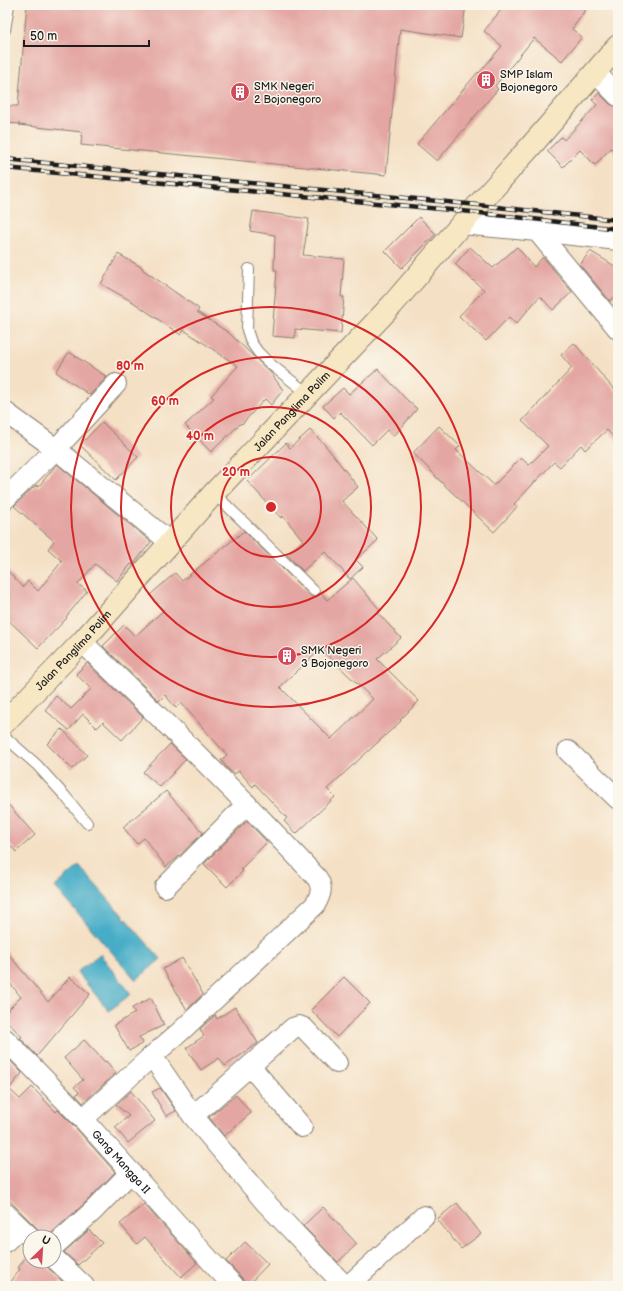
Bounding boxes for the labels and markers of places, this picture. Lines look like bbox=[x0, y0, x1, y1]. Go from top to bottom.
place label: SMP Islam Bojonegoro bbox=[500, 68, 558, 94]
building icon: SMP Islam Bojonegoro bbox=[475, 69, 497, 91]
place label: SMK Negeri 2 Bojonegoro bbox=[254, 80, 321, 106]
building icon: SMK Negeri 2 Bojonegoro bbox=[229, 81, 251, 103]
centre of rings bbox=[264, 500, 278, 514]
place label: SMK Negeri 3 Bojonegoro bbox=[301, 644, 369, 670]
building icon: SMK Negeri 3 Bojonegoro bbox=[276, 645, 298, 667]

